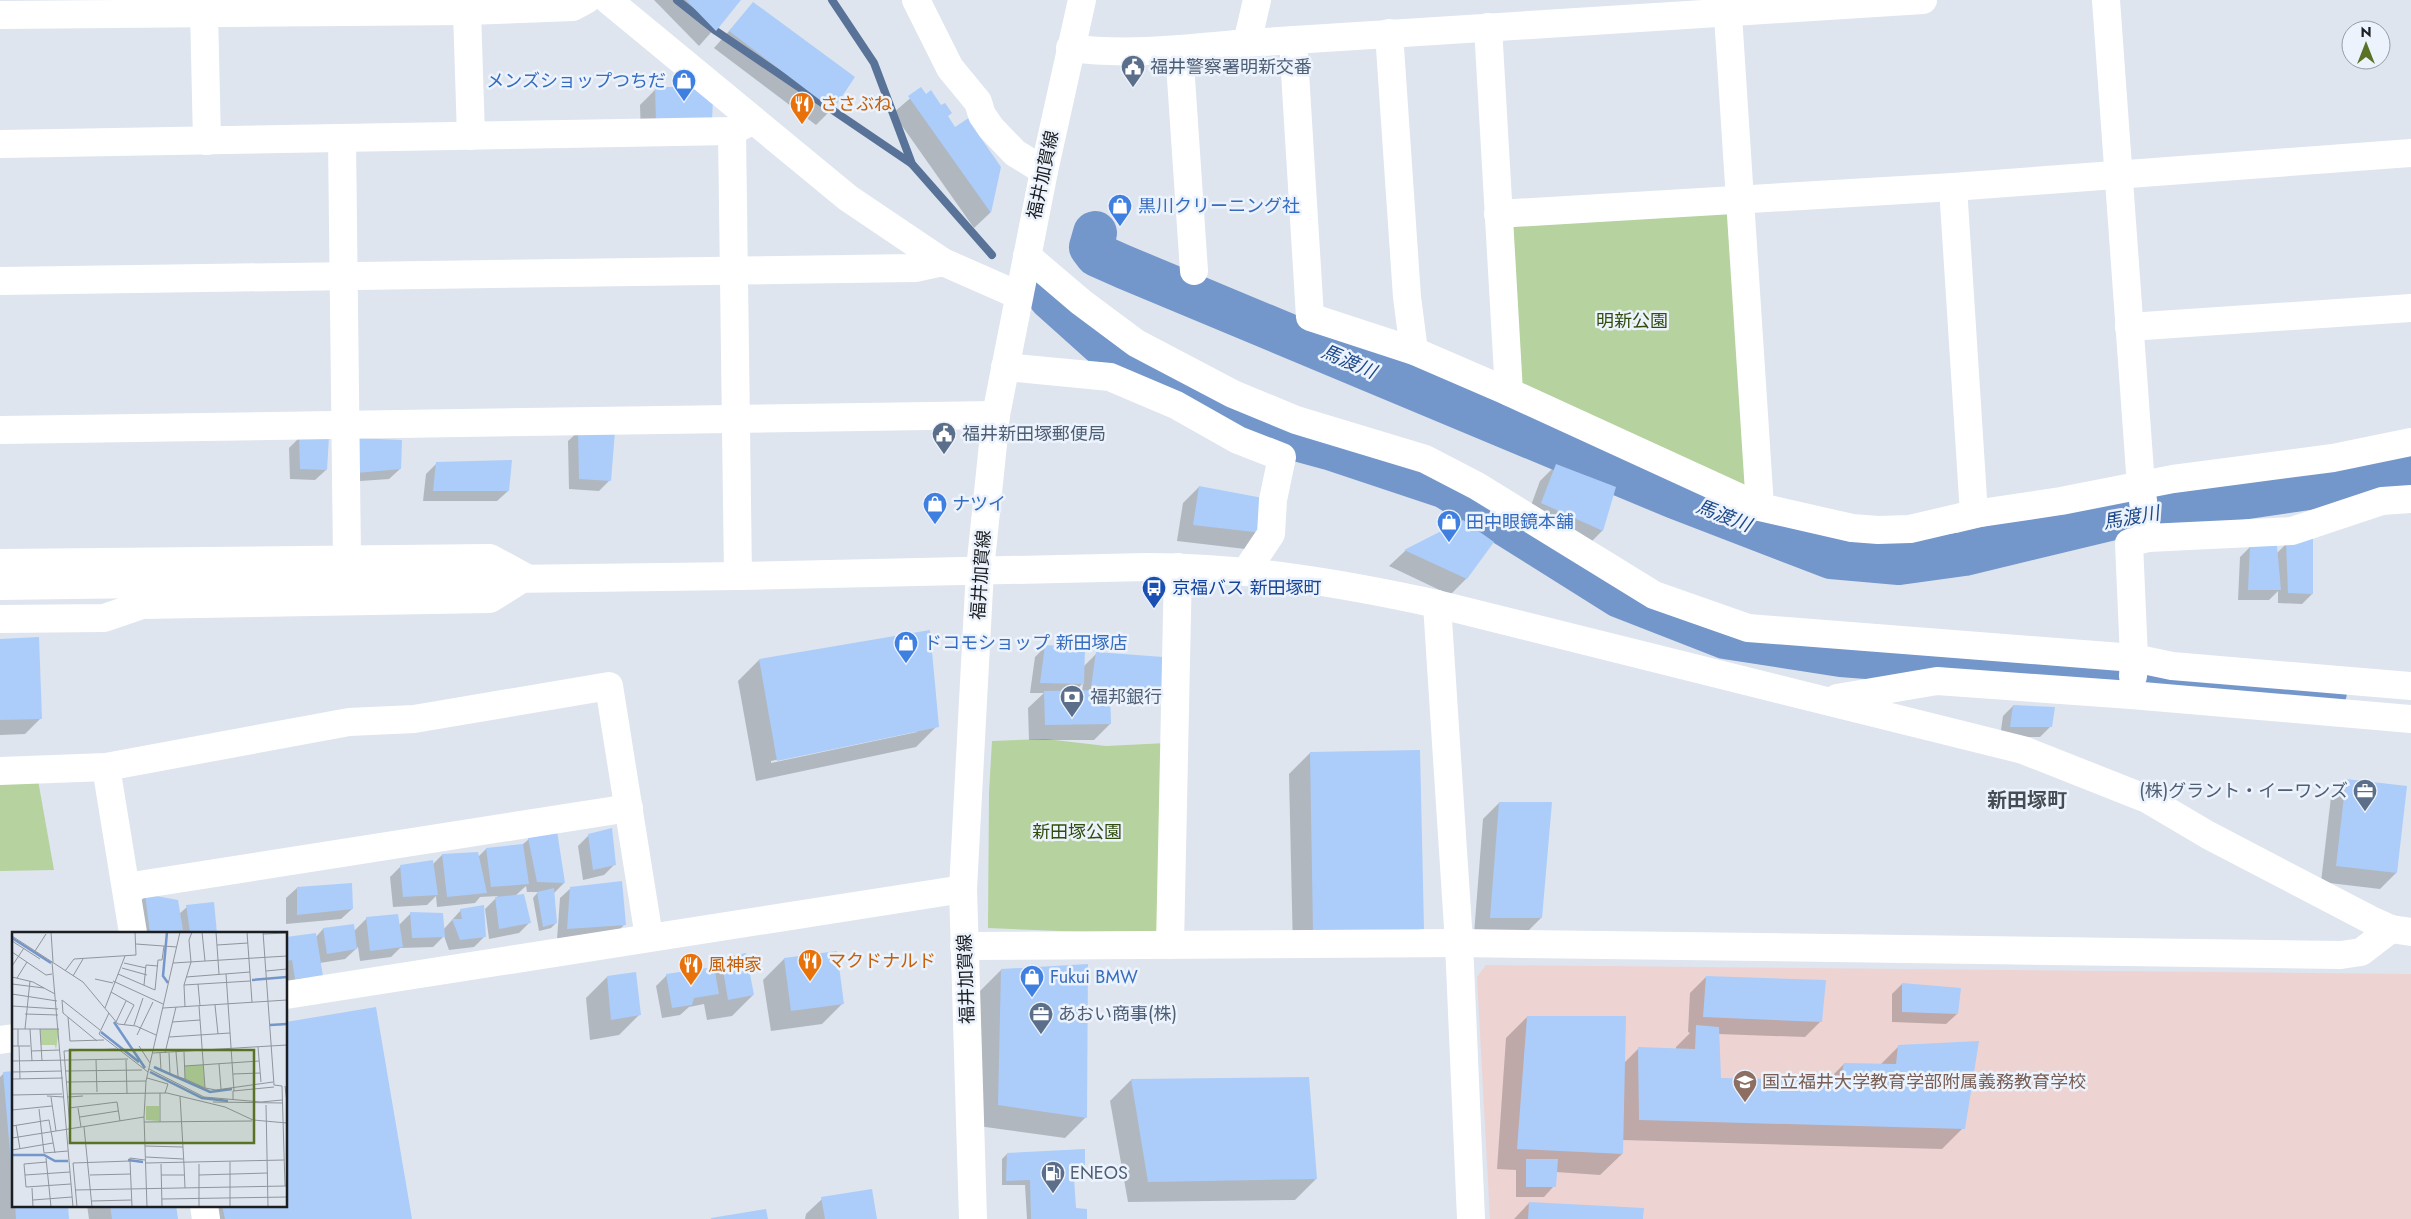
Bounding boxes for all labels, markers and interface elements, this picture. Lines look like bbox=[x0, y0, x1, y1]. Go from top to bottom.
north arrow bbox=[2341, 20, 2391, 70]
text: N bbox=[2360, 22, 2372, 42]
public building icon: 福井警察署明新交番 bbox=[1120, 54, 1146, 88]
place label: 福井警察署明新交番 bbox=[1150, 54, 1312, 80]
place label: メンズショップつちだ bbox=[486, 68, 666, 94]
shop icon: メンズショップつちだ bbox=[671, 68, 697, 102]
restaurant icon: ささぶね bbox=[789, 91, 815, 125]
place label: ささぶね bbox=[820, 91, 892, 117]
street label: 福井加賀線 bbox=[1021, 128, 1065, 222]
shop icon: 黒川クリーニング社 bbox=[1107, 193, 1133, 227]
place label: 黒川クリーニング社 bbox=[1138, 193, 1300, 219]
park label: 明新公園 bbox=[1596, 308, 1668, 334]
water label: 馬渡川 bbox=[1317, 338, 1382, 386]
public building icon: 福井新田塚郵便局 bbox=[931, 421, 957, 455]
place label: 福井新田塚郵便局 bbox=[962, 421, 1106, 447]
shop icon: ナツイ bbox=[922, 491, 948, 525]
place label: ナツイ bbox=[952, 491, 1006, 517]
water label: 馬渡川 bbox=[1692, 493, 1757, 539]
water label: 馬渡川 bbox=[2101, 499, 2163, 536]
shop icon: 田中眼鏡本舗 bbox=[1436, 509, 1462, 543]
place label: 田中眼鏡本舗 bbox=[1466, 509, 1574, 535]
street label: 福井加賀線 bbox=[965, 529, 997, 621]
bus stop icon: 京福バス 新田塚町 bbox=[1141, 575, 1167, 609]
place label: 京福バス 新田塚町 bbox=[1172, 575, 1321, 601]
shop icon: ドコモショップ 新田塚店 bbox=[893, 630, 919, 664]
place label: ドコモショップ 新田塚店 bbox=[924, 630, 1127, 656]
bank icon: 福邦銀行 bbox=[1059, 684, 1085, 718]
place label: 福邦銀行 bbox=[1090, 684, 1162, 710]
place label: (株)グラント・イーワンズ bbox=[2139, 778, 2348, 804]
office icon: (株)グラント・イーワンズ bbox=[2352, 778, 2378, 812]
district label: 新田塚町 bbox=[1987, 786, 2067, 815]
park label: 新田塚公園 bbox=[1032, 819, 1122, 845]
inset map bbox=[12, 932, 288, 1206]
street label: 福井加賀線 bbox=[951, 934, 981, 1024]
restaurant icon: マクドナルド bbox=[797, 948, 823, 982]
place label: マクドナルド bbox=[828, 948, 936, 974]
restaurant icon: 風神家 bbox=[678, 952, 704, 986]
place label: 風神家 bbox=[708, 952, 762, 978]
shop icon: Fukui BMW bbox=[1019, 964, 1045, 998]
place label: Fukui BMW bbox=[1050, 964, 1138, 990]
office icon: あおい商事(株) bbox=[1028, 1001, 1054, 1035]
place label: あおい商事(株) bbox=[1058, 1001, 1177, 1027]
school or university icon: 国立福井大学教育学部附属義務教育学校 bbox=[1732, 1069, 1758, 1103]
place label: 国立福井大学教育学部附属義務教育学校 bbox=[1762, 1069, 2086, 1095]
fuel station icon: ENEOS bbox=[1040, 1160, 1066, 1194]
place label: ENEOS bbox=[1070, 1160, 1128, 1186]

